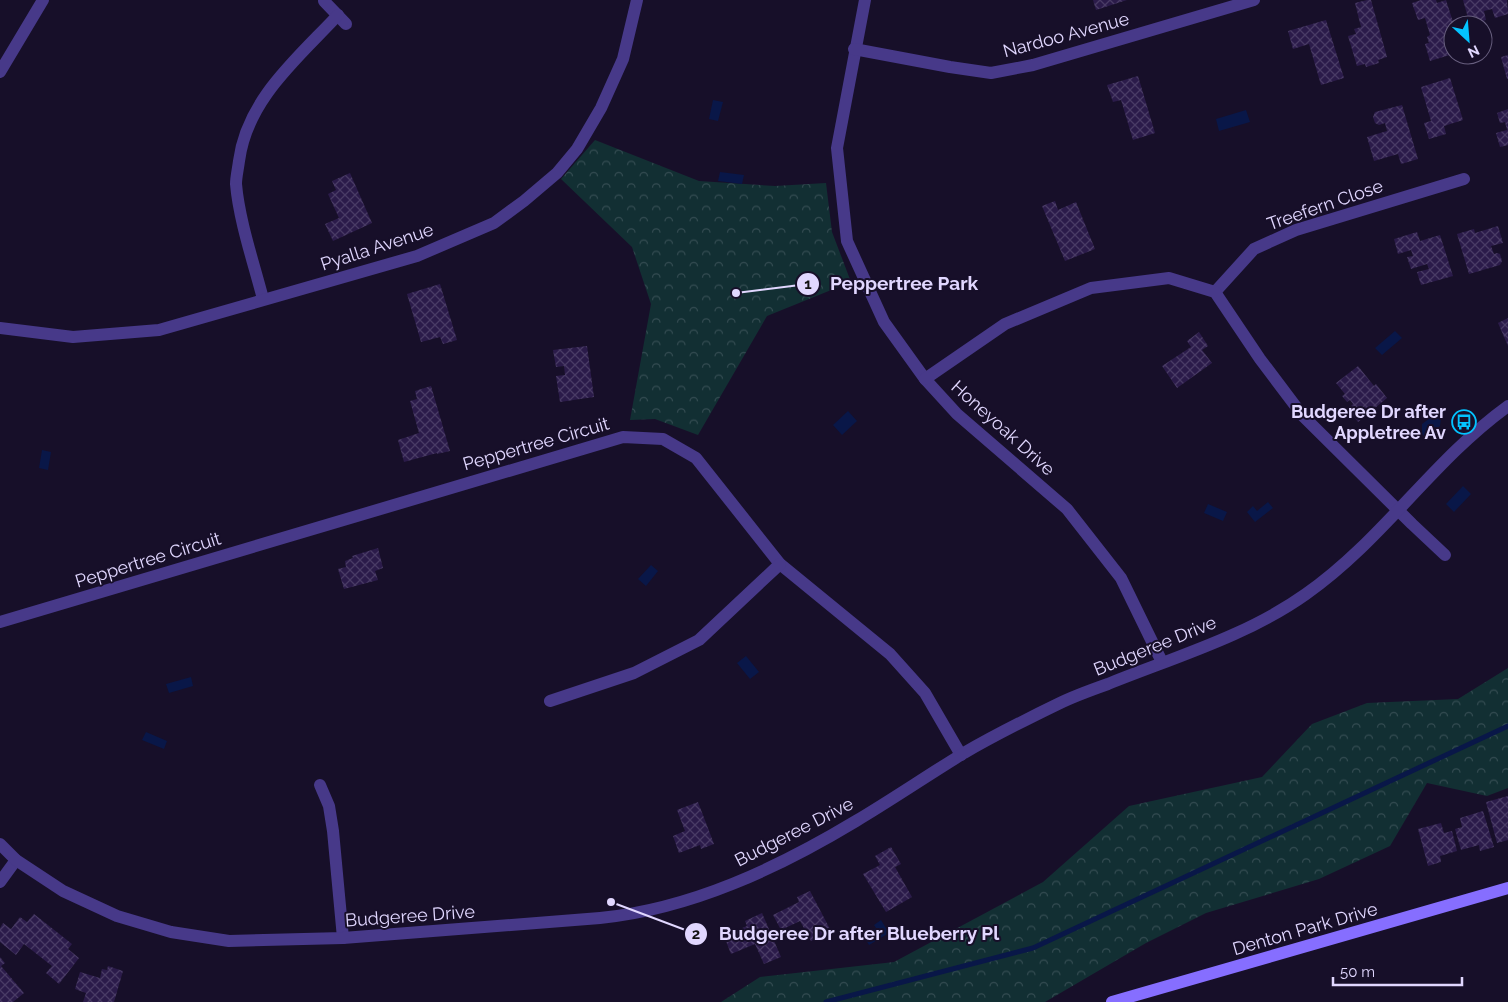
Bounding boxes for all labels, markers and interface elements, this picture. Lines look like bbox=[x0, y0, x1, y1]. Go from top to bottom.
street label: Nardoo Avenue bbox=[1001, 8, 1132, 61]
north arrow bbox=[1443, 15, 1493, 65]
text: N bbox=[1465, 42, 1482, 61]
street label: Treefern Close bbox=[1264, 175, 1386, 234]
street label: Pyalla Avenue bbox=[318, 218, 436, 275]
callout: Peppertree Park bbox=[795, 267, 989, 301]
text: Peppertree Park bbox=[830, 272, 979, 294]
text: 1 bbox=[804, 275, 812, 293]
street label: Honeyoak Drive bbox=[947, 376, 1060, 480]
place label: Budgeree Dr after Appletree Av bbox=[1291, 401, 1446, 443]
bus stop icon: Budgeree Dr after Appletree Av bbox=[1451, 409, 1477, 435]
street label: Peppertree Circuit bbox=[460, 413, 611, 474]
street label: Peppertree Circuit bbox=[72, 527, 223, 592]
street label: Budgeree Drive bbox=[1090, 611, 1220, 680]
street label: Budgeree Drive bbox=[731, 792, 857, 870]
street label: Denton Park Drive bbox=[1230, 898, 1380, 959]
street label: Budgeree Drive bbox=[344, 900, 476, 931]
callout: Budgeree Dr after Blueberry Pl bbox=[684, 917, 1010, 951]
text: Budgeree Dr after Blueberry Pl bbox=[719, 922, 1000, 944]
text: 2 bbox=[692, 925, 700, 943]
scale bar bbox=[1333, 954, 1462, 986]
text: 50 m bbox=[1340, 963, 1375, 981]

